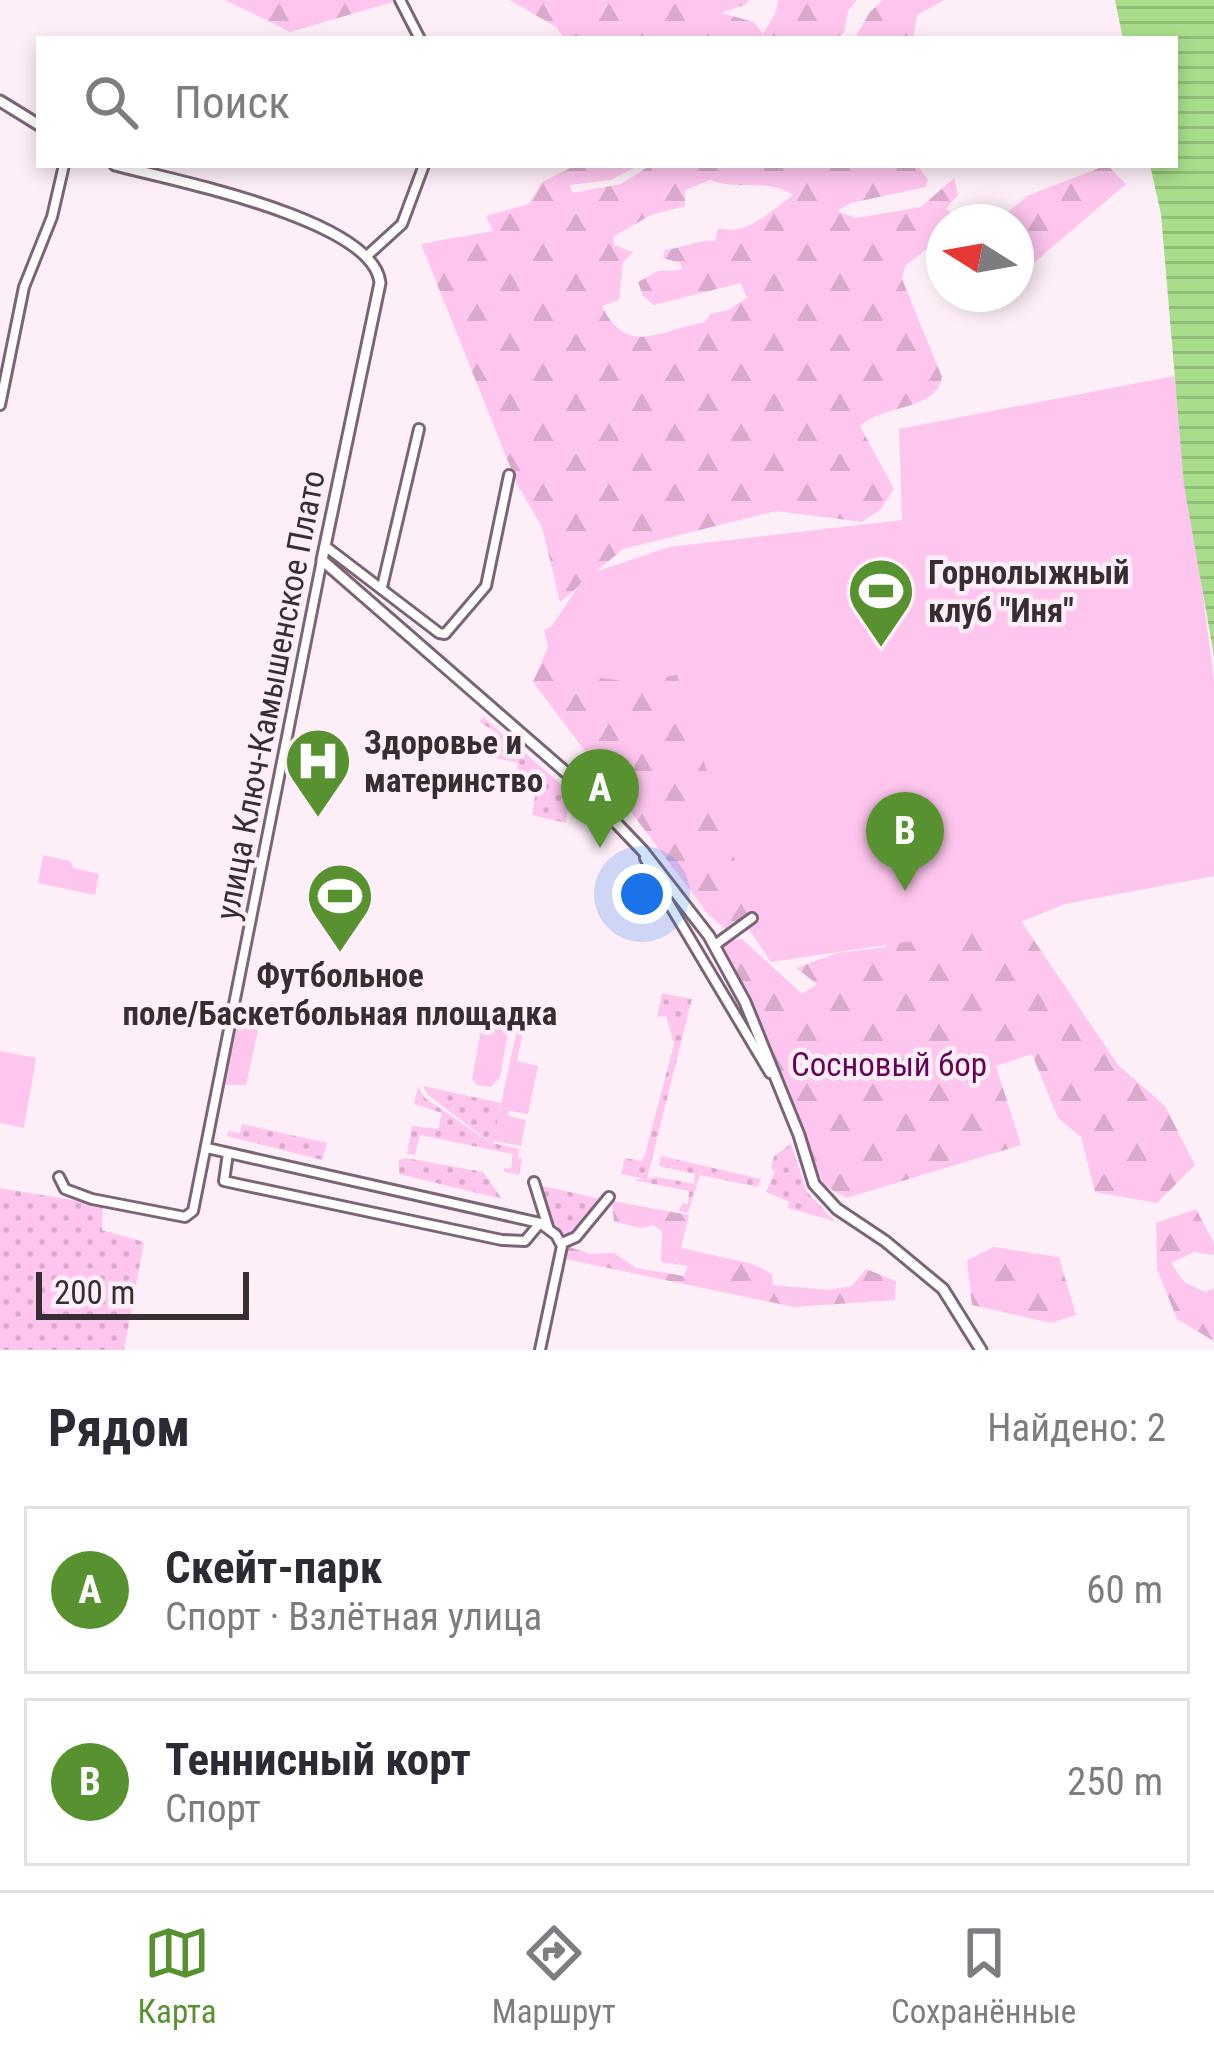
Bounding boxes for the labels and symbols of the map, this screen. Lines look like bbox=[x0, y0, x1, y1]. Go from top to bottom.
north arrow bbox=[926, 204, 1034, 312]
street label: улица Ключ-Камышенское Плато bbox=[207, 467, 333, 923]
place label: Горнолыжный клуб "Иня" bbox=[928, 553, 1130, 630]
sports icon: Горнолыжный клуб "Иня" bbox=[846, 556, 916, 650]
place label: Здоровье и материнство bbox=[364, 723, 543, 800]
hospital icon: Здоровье и материнство bbox=[283, 726, 353, 820]
pin: A bbox=[561, 749, 639, 848]
pin: B bbox=[866, 792, 944, 891]
sports icon: Футбольное поле/Баскетбольная площадка bbox=[305, 861, 375, 955]
your location bbox=[612, 864, 672, 924]
place label: Футбольное поле/Баскетбольная площадка bbox=[123, 956, 557, 1033]
park label: Сосновый бор bbox=[791, 1045, 987, 1084]
scale bar bbox=[36, 1266, 249, 1319]

